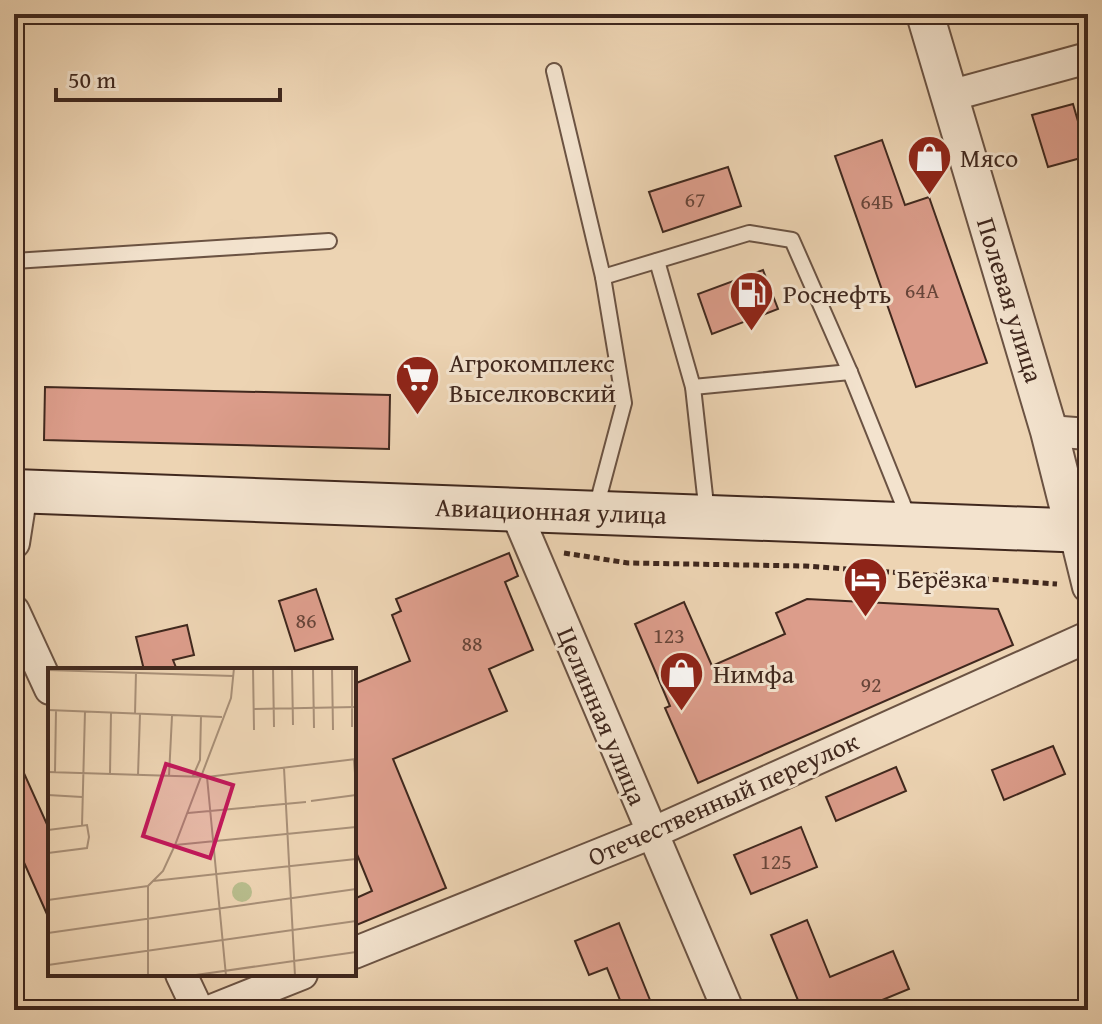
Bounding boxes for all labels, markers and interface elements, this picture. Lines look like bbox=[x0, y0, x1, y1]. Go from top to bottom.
scale bar bbox=[56, 52, 280, 102]
text: 50 m bbox=[68, 62, 116, 97]
shop icon: Мясо bbox=[905, 134, 953, 197]
place label: Мясо bbox=[960, 138, 1018, 177]
house number: 67 bbox=[684, 183, 706, 215]
house number: 64Б bbox=[860, 185, 894, 217]
street label: Полевая улица bbox=[967, 213, 1054, 388]
fuel station icon: Роснефть bbox=[728, 270, 776, 333]
place label: Роснефть bbox=[783, 274, 891, 313]
house number: 64А bbox=[905, 274, 940, 306]
place label: Агрокомплекс Выселковский bbox=[449, 343, 616, 412]
supermarket icon: Агрокомплекс Выселковский bbox=[394, 354, 442, 417]
street label: Авиационная улица bbox=[435, 487, 668, 534]
hotel icon: Берёзка bbox=[842, 555, 890, 618]
place label: Берёзка bbox=[897, 559, 988, 598]
house number: 86 bbox=[295, 604, 317, 636]
house number: 123 bbox=[653, 619, 685, 651]
street label: Целинная улица bbox=[547, 621, 658, 812]
house number: 88 bbox=[461, 627, 483, 659]
shop icon: Нимфа bbox=[658, 650, 706, 713]
place label: Нимфа bbox=[713, 654, 795, 693]
inset map bbox=[48, 668, 356, 976]
house number: 92 bbox=[860, 668, 882, 700]
street label: Отечественный переулок bbox=[581, 721, 865, 876]
house number: 125 bbox=[760, 845, 792, 877]

